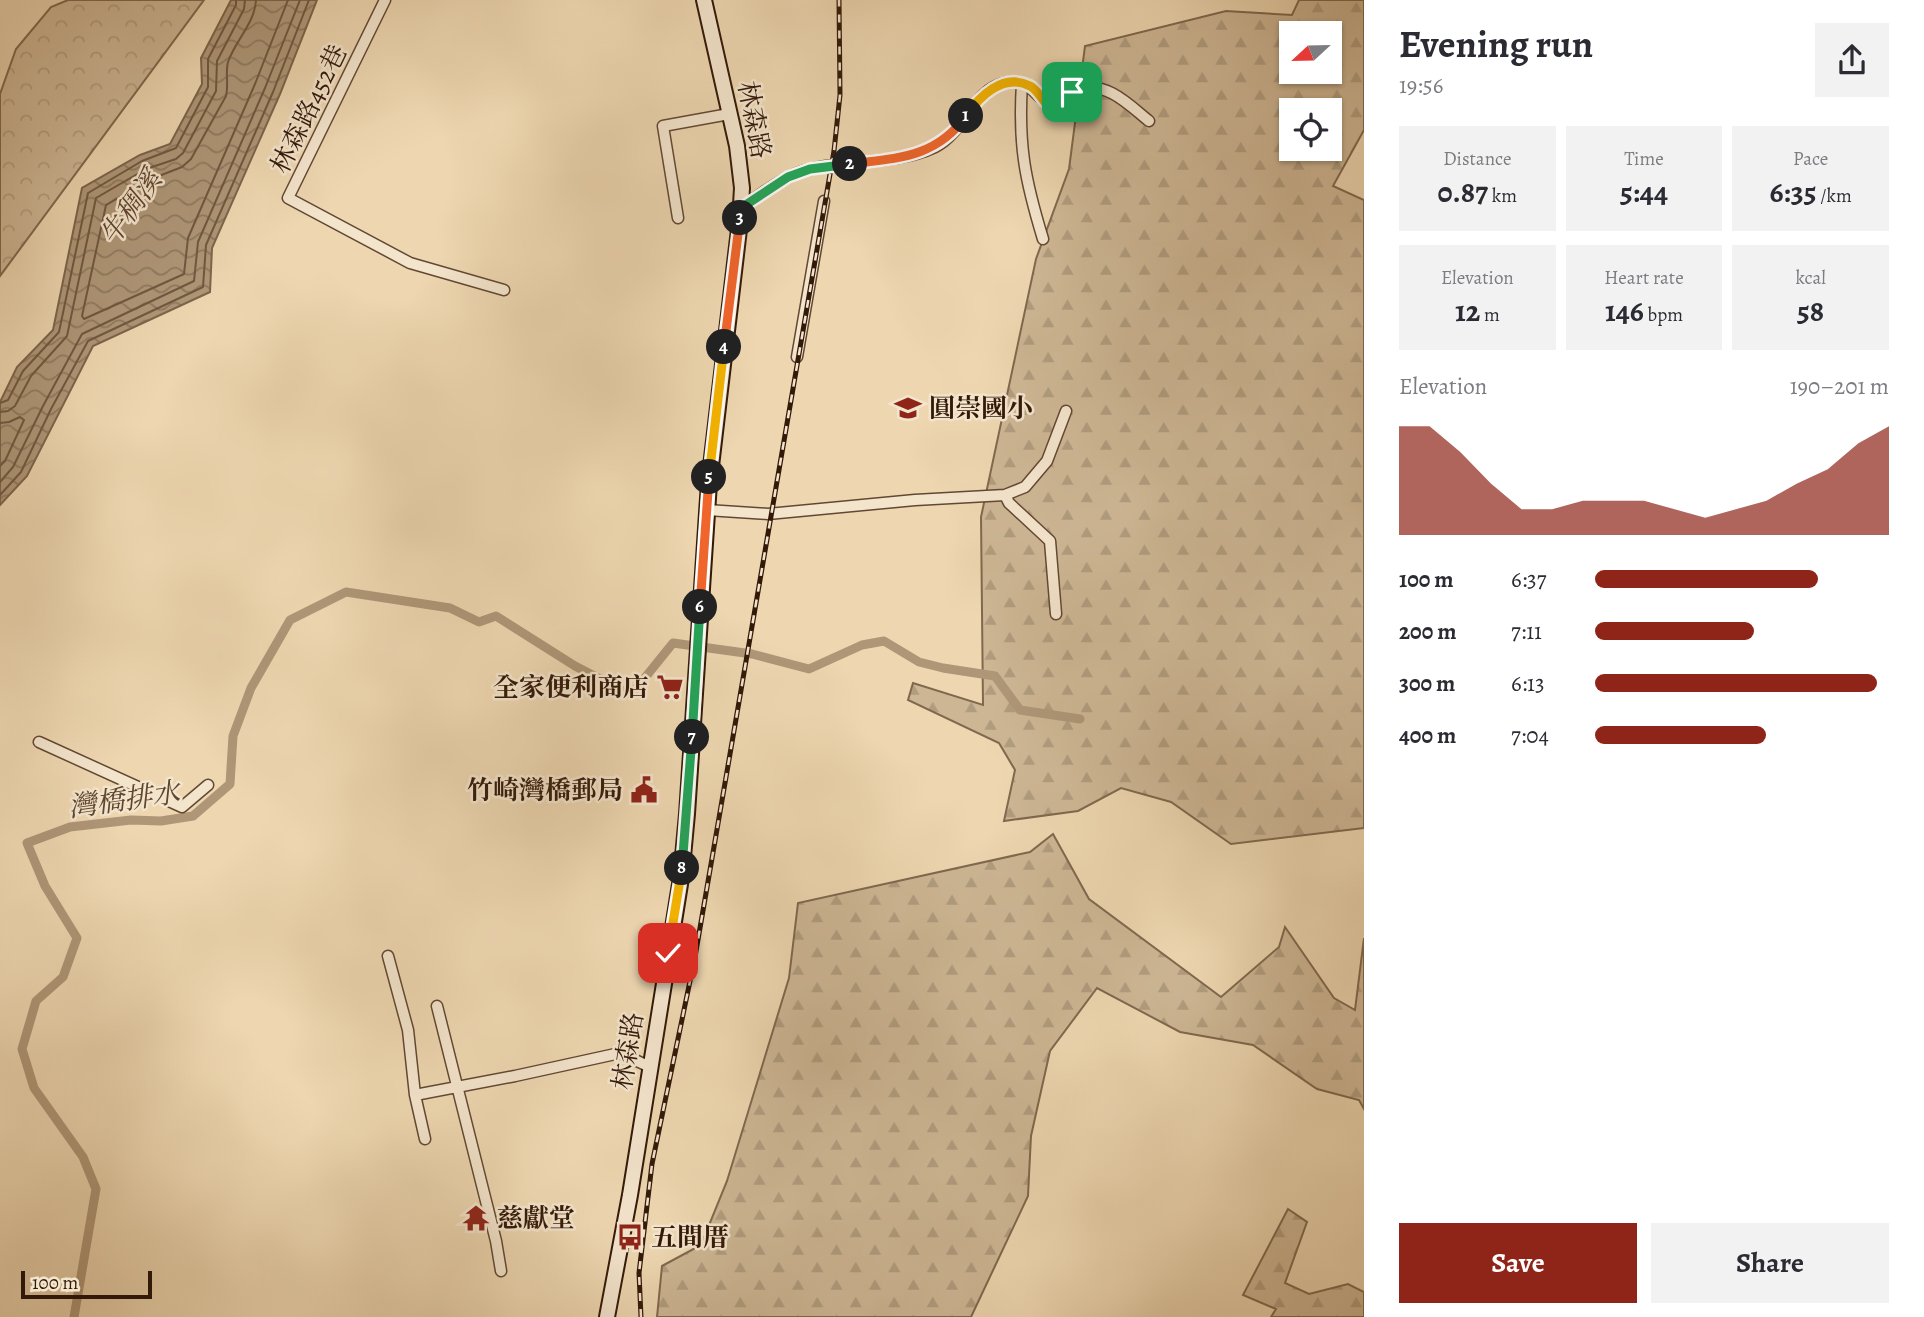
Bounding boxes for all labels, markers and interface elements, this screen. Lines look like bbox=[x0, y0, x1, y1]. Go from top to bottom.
text: Evening run bbox=[1399, 18, 1593, 70]
north arrow bbox=[1279, 21, 1342, 84]
map controls bbox=[1279, 21, 1342, 161]
button: share bbox=[1815, 23, 1889, 97]
street label: 林森路452巷 bbox=[263, 39, 355, 179]
pin bbox=[1042, 62, 1102, 122]
text: 19:56 bbox=[1399, 70, 1443, 101]
icon: arrive bbox=[1053, 73, 1091, 111]
street label: 林森路 bbox=[729, 78, 779, 162]
button: locate bbox=[1279, 98, 1342, 161]
pin: 1 bbox=[948, 99, 984, 134]
text: 1 bbox=[962, 102, 969, 128]
pin: 2 bbox=[832, 146, 868, 182]
text: Distance bbox=[1443, 146, 1511, 172]
text: Time bbox=[1624, 146, 1664, 172]
text: Pace bbox=[1793, 146, 1828, 172]
text: 2 bbox=[845, 150, 854, 176]
water label: 牛稠溪 bbox=[91, 160, 172, 253]
text: 0.87 bbox=[1438, 172, 1488, 212]
text: 5:44 bbox=[1620, 172, 1668, 212]
text: 6:35 bbox=[1770, 172, 1816, 212]
text: km bbox=[1488, 183, 1517, 209]
text: /km bbox=[1816, 183, 1852, 209]
pin: 3 bbox=[722, 200, 758, 235]
text: 3 bbox=[735, 204, 744, 230]
text: Elevation bbox=[1441, 265, 1514, 291]
text: Heart rate bbox=[1604, 265, 1684, 291]
text: kcal bbox=[1795, 265, 1826, 291]
text: 12 bbox=[1455, 291, 1480, 331]
text: 146 bbox=[1605, 291, 1644, 331]
text: 58 bbox=[1797, 291, 1824, 331]
text: m bbox=[1480, 302, 1500, 328]
text: bpm bbox=[1644, 302, 1683, 328]
pin: 4 bbox=[706, 330, 742, 364]
text: 4 bbox=[719, 333, 728, 359]
text: Elevation bbox=[1399, 371, 1487, 402]
text: 190–201 m bbox=[1790, 371, 1889, 402]
place label: 圓崇國小 bbox=[929, 391, 1033, 426]
school or university icon: 圓崇國小 bbox=[893, 393, 923, 423]
pin: 5 bbox=[692, 460, 726, 494]
text: 5 bbox=[704, 463, 713, 489]
text: 100 m bbox=[1399, 564, 1454, 595]
text: 6:37 bbox=[1511, 564, 1546, 595]
pin: 6 bbox=[682, 590, 718, 624]
text: 6 bbox=[695, 593, 704, 619]
text: 200 m bbox=[1399, 616, 1457, 647]
text: 7:11 bbox=[1511, 616, 1542, 647]
text: 300 m bbox=[1399, 668, 1455, 699]
text: 6:13 bbox=[1511, 668, 1545, 699]
place label: 全家便利商店 bbox=[493, 670, 649, 705]
supermarket icon: 全家便利商店 bbox=[655, 672, 685, 702]
pin: 7 bbox=[674, 720, 710, 754]
text: 400 m bbox=[1399, 720, 1456, 751]
text: 7:04 bbox=[1511, 720, 1549, 751]
text: 7 bbox=[687, 723, 696, 749]
water label: 灣橋排水 bbox=[66, 773, 185, 827]
place label: 竹崎灣橋郵局 bbox=[467, 773, 623, 808]
public building icon: 竹崎灣橋郵局 bbox=[629, 775, 659, 805]
pin: 8 bbox=[664, 850, 700, 886]
text: 8 bbox=[677, 854, 686, 880]
pin bbox=[638, 923, 698, 983]
icon: check bbox=[649, 934, 687, 972]
street label: 林森路 bbox=[605, 1010, 651, 1092]
place label: 慈獻堂 bbox=[497, 1201, 575, 1236]
temple icon: 慈獻堂 bbox=[461, 1203, 491, 1233]
place label: 五間厝 bbox=[651, 1220, 729, 1255]
bus stop icon: 五間厝 bbox=[615, 1222, 645, 1252]
button: Save bbox=[1399, 1223, 1637, 1303]
button: Share bbox=[1651, 1223, 1889, 1303]
scale bar bbox=[21, 1268, 152, 1300]
text: 100 m bbox=[32, 1270, 78, 1296]

